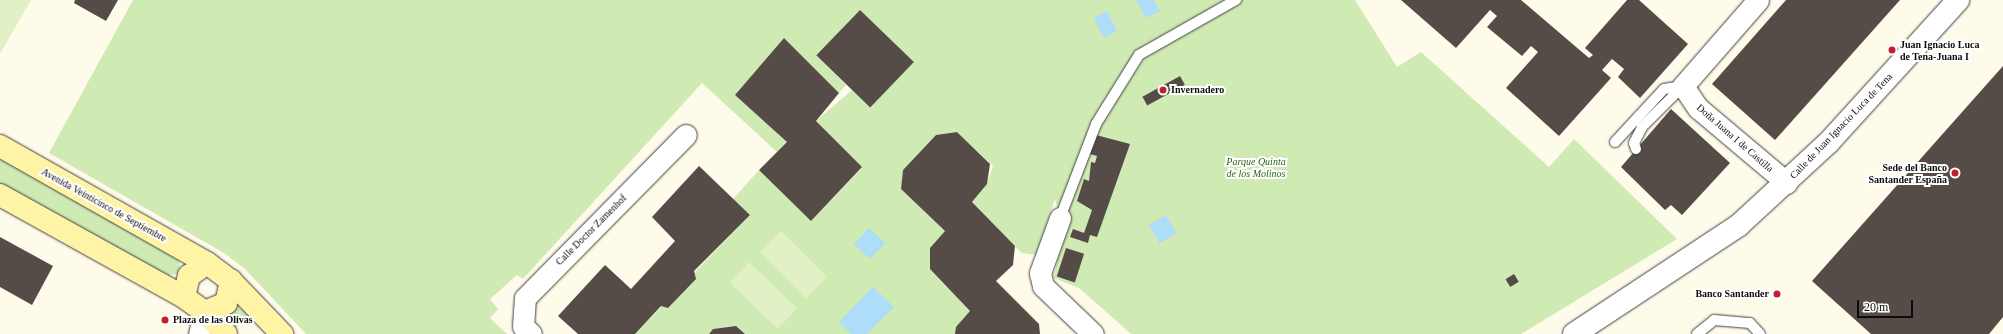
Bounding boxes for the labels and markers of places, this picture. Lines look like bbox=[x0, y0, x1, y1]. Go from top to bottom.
place label: Juan Ignacio Luca de Tena-Juana I bbox=[1900, 38, 1979, 62]
marker: Juan Ignacio Luca de Tena-Juana I bbox=[1887, 45, 1897, 55]
place label: Invernadero bbox=[1171, 84, 1224, 96]
marker: Invernadero bbox=[1158, 85, 1168, 95]
place label: Sede del Banco Santander España bbox=[1868, 161, 1947, 184]
marker: Sede del Banco Santander España bbox=[1950, 168, 1960, 178]
place label: Banco Santander bbox=[1695, 288, 1769, 300]
marker: Banco Santander bbox=[1772, 289, 1782, 299]
place label: Plaza de las Olivas bbox=[173, 314, 253, 326]
marker: Plaza de las Olivas bbox=[160, 315, 170, 325]

